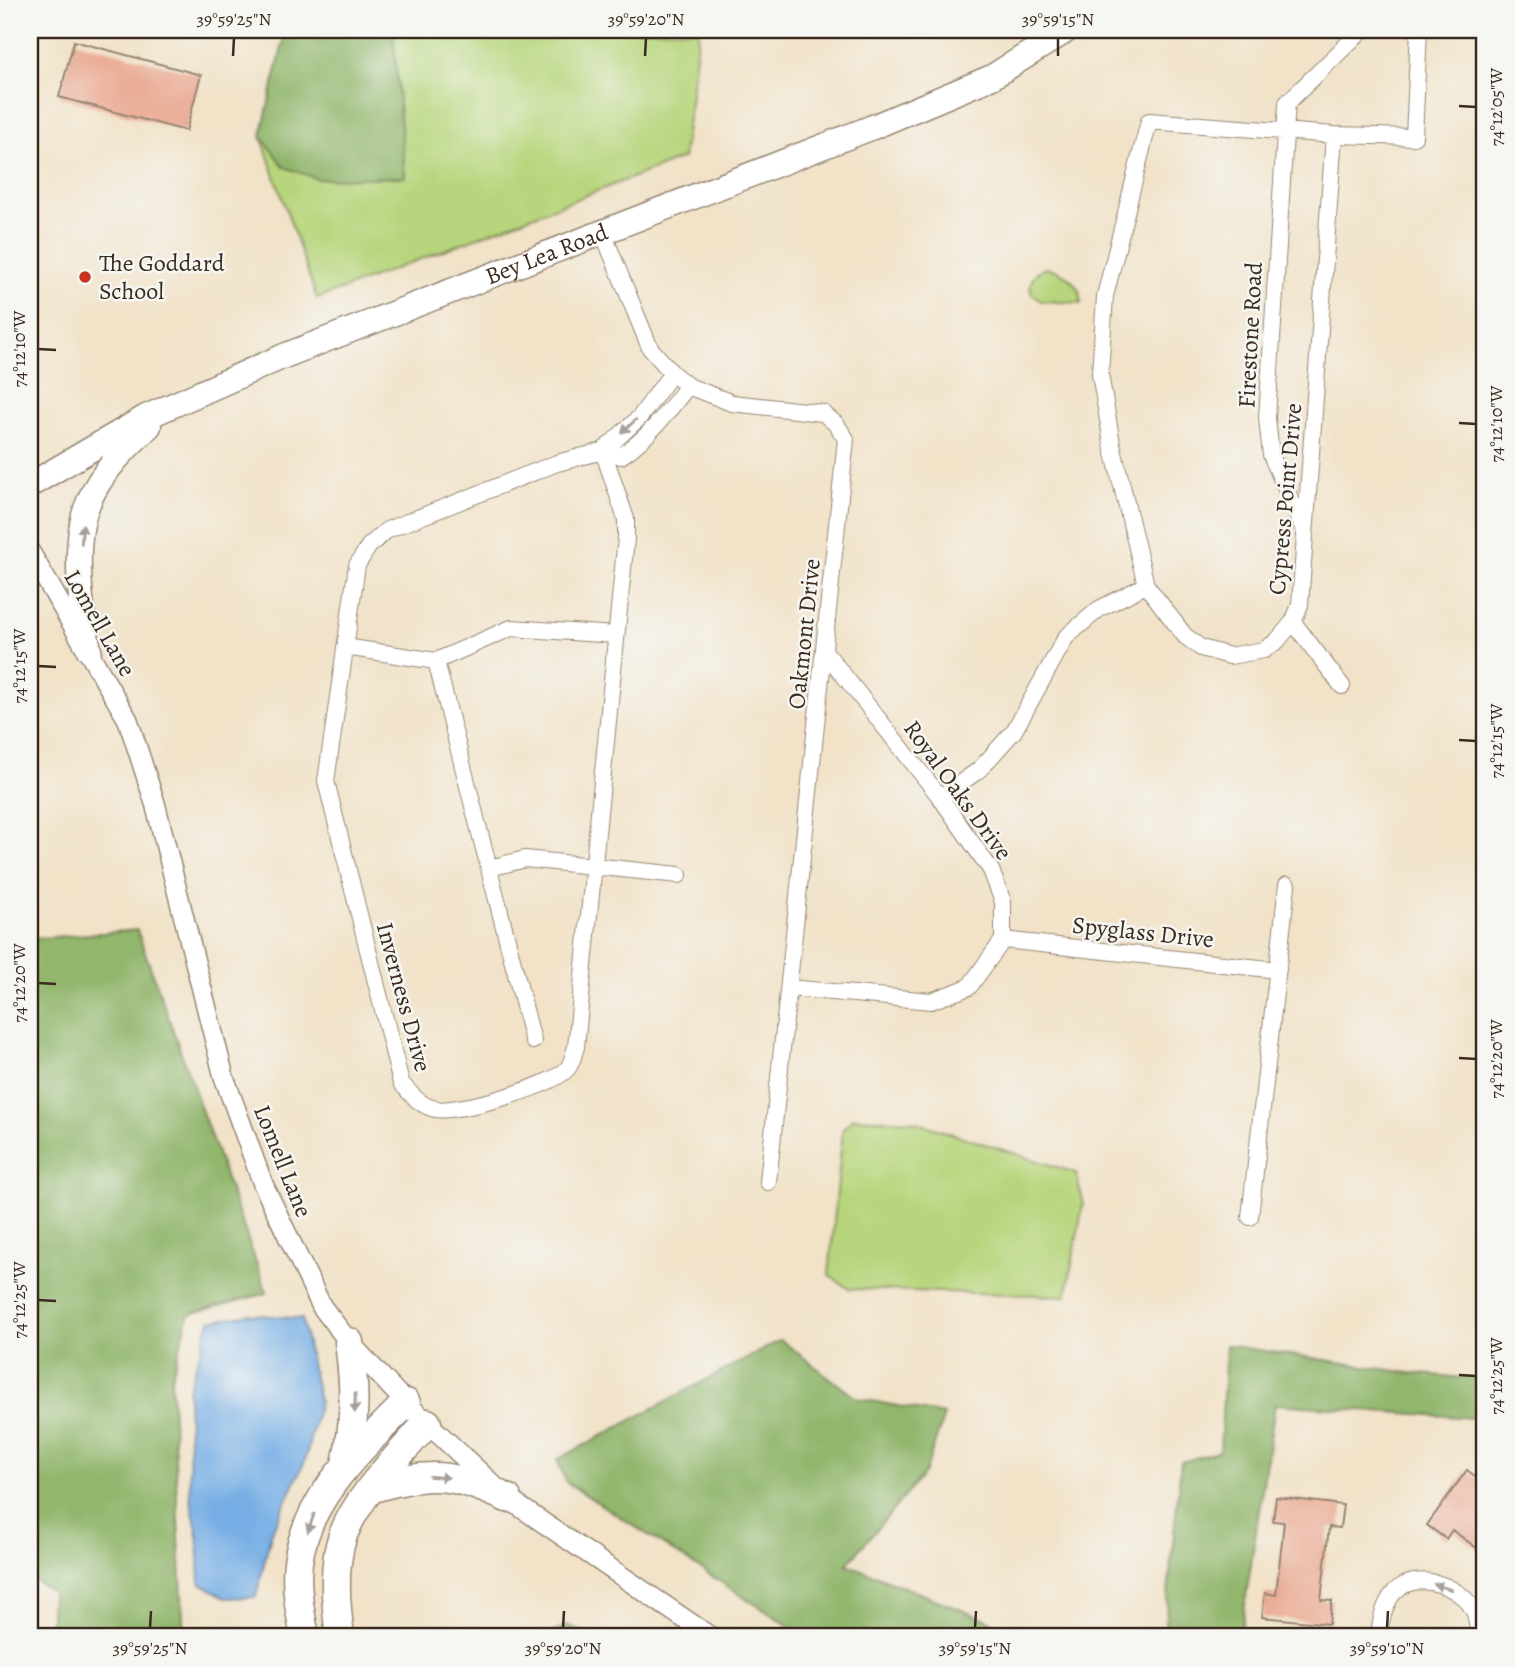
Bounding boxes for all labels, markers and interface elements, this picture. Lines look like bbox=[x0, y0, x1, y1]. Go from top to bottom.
text: 39°59'25"N bbox=[197, 7, 271, 31]
text: 39°59'20"N bbox=[608, 7, 684, 31]
text: 39°59'15"N bbox=[1022, 7, 1094, 31]
text: 74°12'05"W bbox=[1484, 68, 1508, 146]
street label: Bey Lea Road bbox=[480, 216, 613, 292]
place label: The Goddard School bbox=[99, 247, 225, 307]
street label: Firestone Road bbox=[1230, 261, 1270, 409]
marker: The Goddard School bbox=[77, 269, 93, 285]
text: 74°12'10"W bbox=[7, 310, 31, 387]
text: 74°12'10"W bbox=[1484, 385, 1508, 462]
street label: Cypress Point Drive bbox=[1261, 402, 1309, 596]
one-way arrow bbox=[621, 418, 638, 435]
one-way arrow bbox=[77, 523, 88, 545]
street label: Oakmont Drive bbox=[780, 557, 828, 711]
street label: Lomell Lane bbox=[57, 564, 143, 682]
text: 74°12'15"W bbox=[7, 628, 31, 704]
text: 74°12'15"W bbox=[1484, 703, 1508, 779]
street label: Royal Oaks Drive bbox=[896, 714, 1020, 866]
street label: Spyglass Drive bbox=[1071, 909, 1215, 955]
street label: Inverness Drive bbox=[369, 919, 439, 1075]
text: 74°12'20"W bbox=[7, 943, 31, 1023]
text: 74°12'20"W bbox=[1484, 1019, 1508, 1099]
street label: Lomell Lane bbox=[246, 1100, 320, 1222]
text: 74°12'25"W bbox=[7, 1261, 31, 1339]
text: 74°12'25"W bbox=[1484, 1337, 1508, 1415]
one-way arrow bbox=[349, 1393, 361, 1415]
one-way arrow bbox=[429, 1471, 451, 1482]
one-way arrow bbox=[305, 1512, 316, 1533]
one-way arrow bbox=[1432, 1581, 1453, 1591]
text: 39°59'25"N bbox=[113, 1636, 187, 1660]
text: 39°59'20"N bbox=[525, 1636, 601, 1660]
text: 39°59'15"N bbox=[939, 1636, 1011, 1660]
text: 39°59'10"N bbox=[1350, 1636, 1424, 1660]

